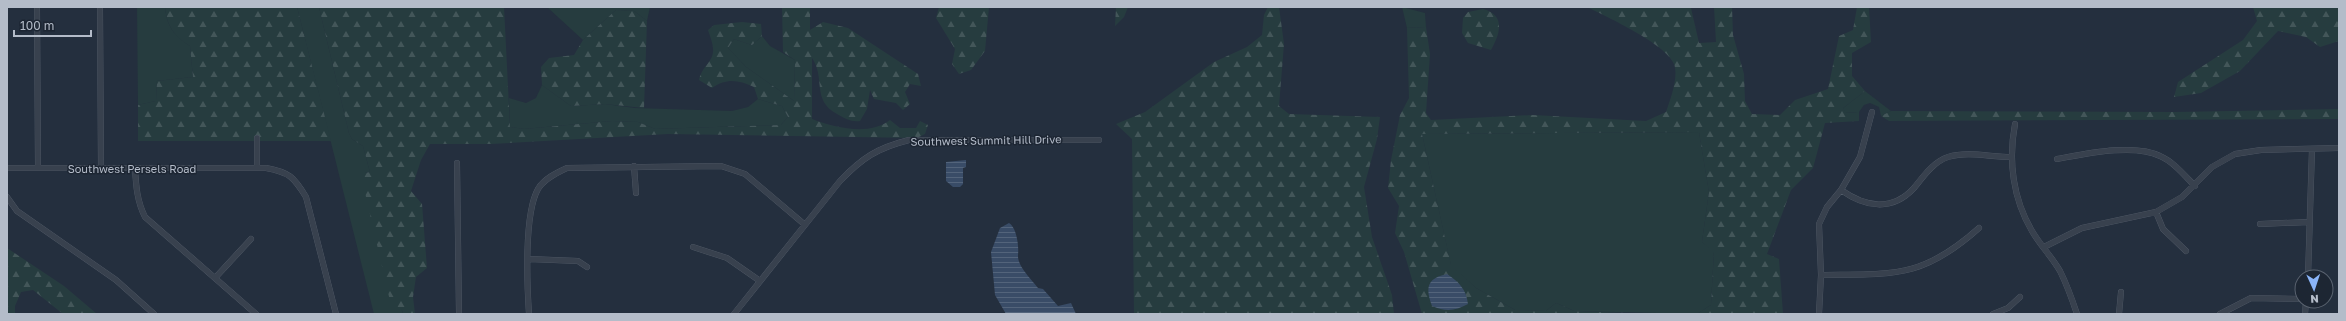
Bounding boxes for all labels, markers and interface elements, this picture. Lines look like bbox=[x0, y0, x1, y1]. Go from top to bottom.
scale bar bbox=[14, 12, 91, 38]
text: 100 m bbox=[20, 18, 54, 33]
street label: Southwest Summit Hill Drive bbox=[910, 132, 1062, 148]
street label: Southwest Persels Road bbox=[68, 162, 196, 175]
north arrow bbox=[2294, 269, 2334, 309]
text: N bbox=[2310, 293, 2319, 306]

